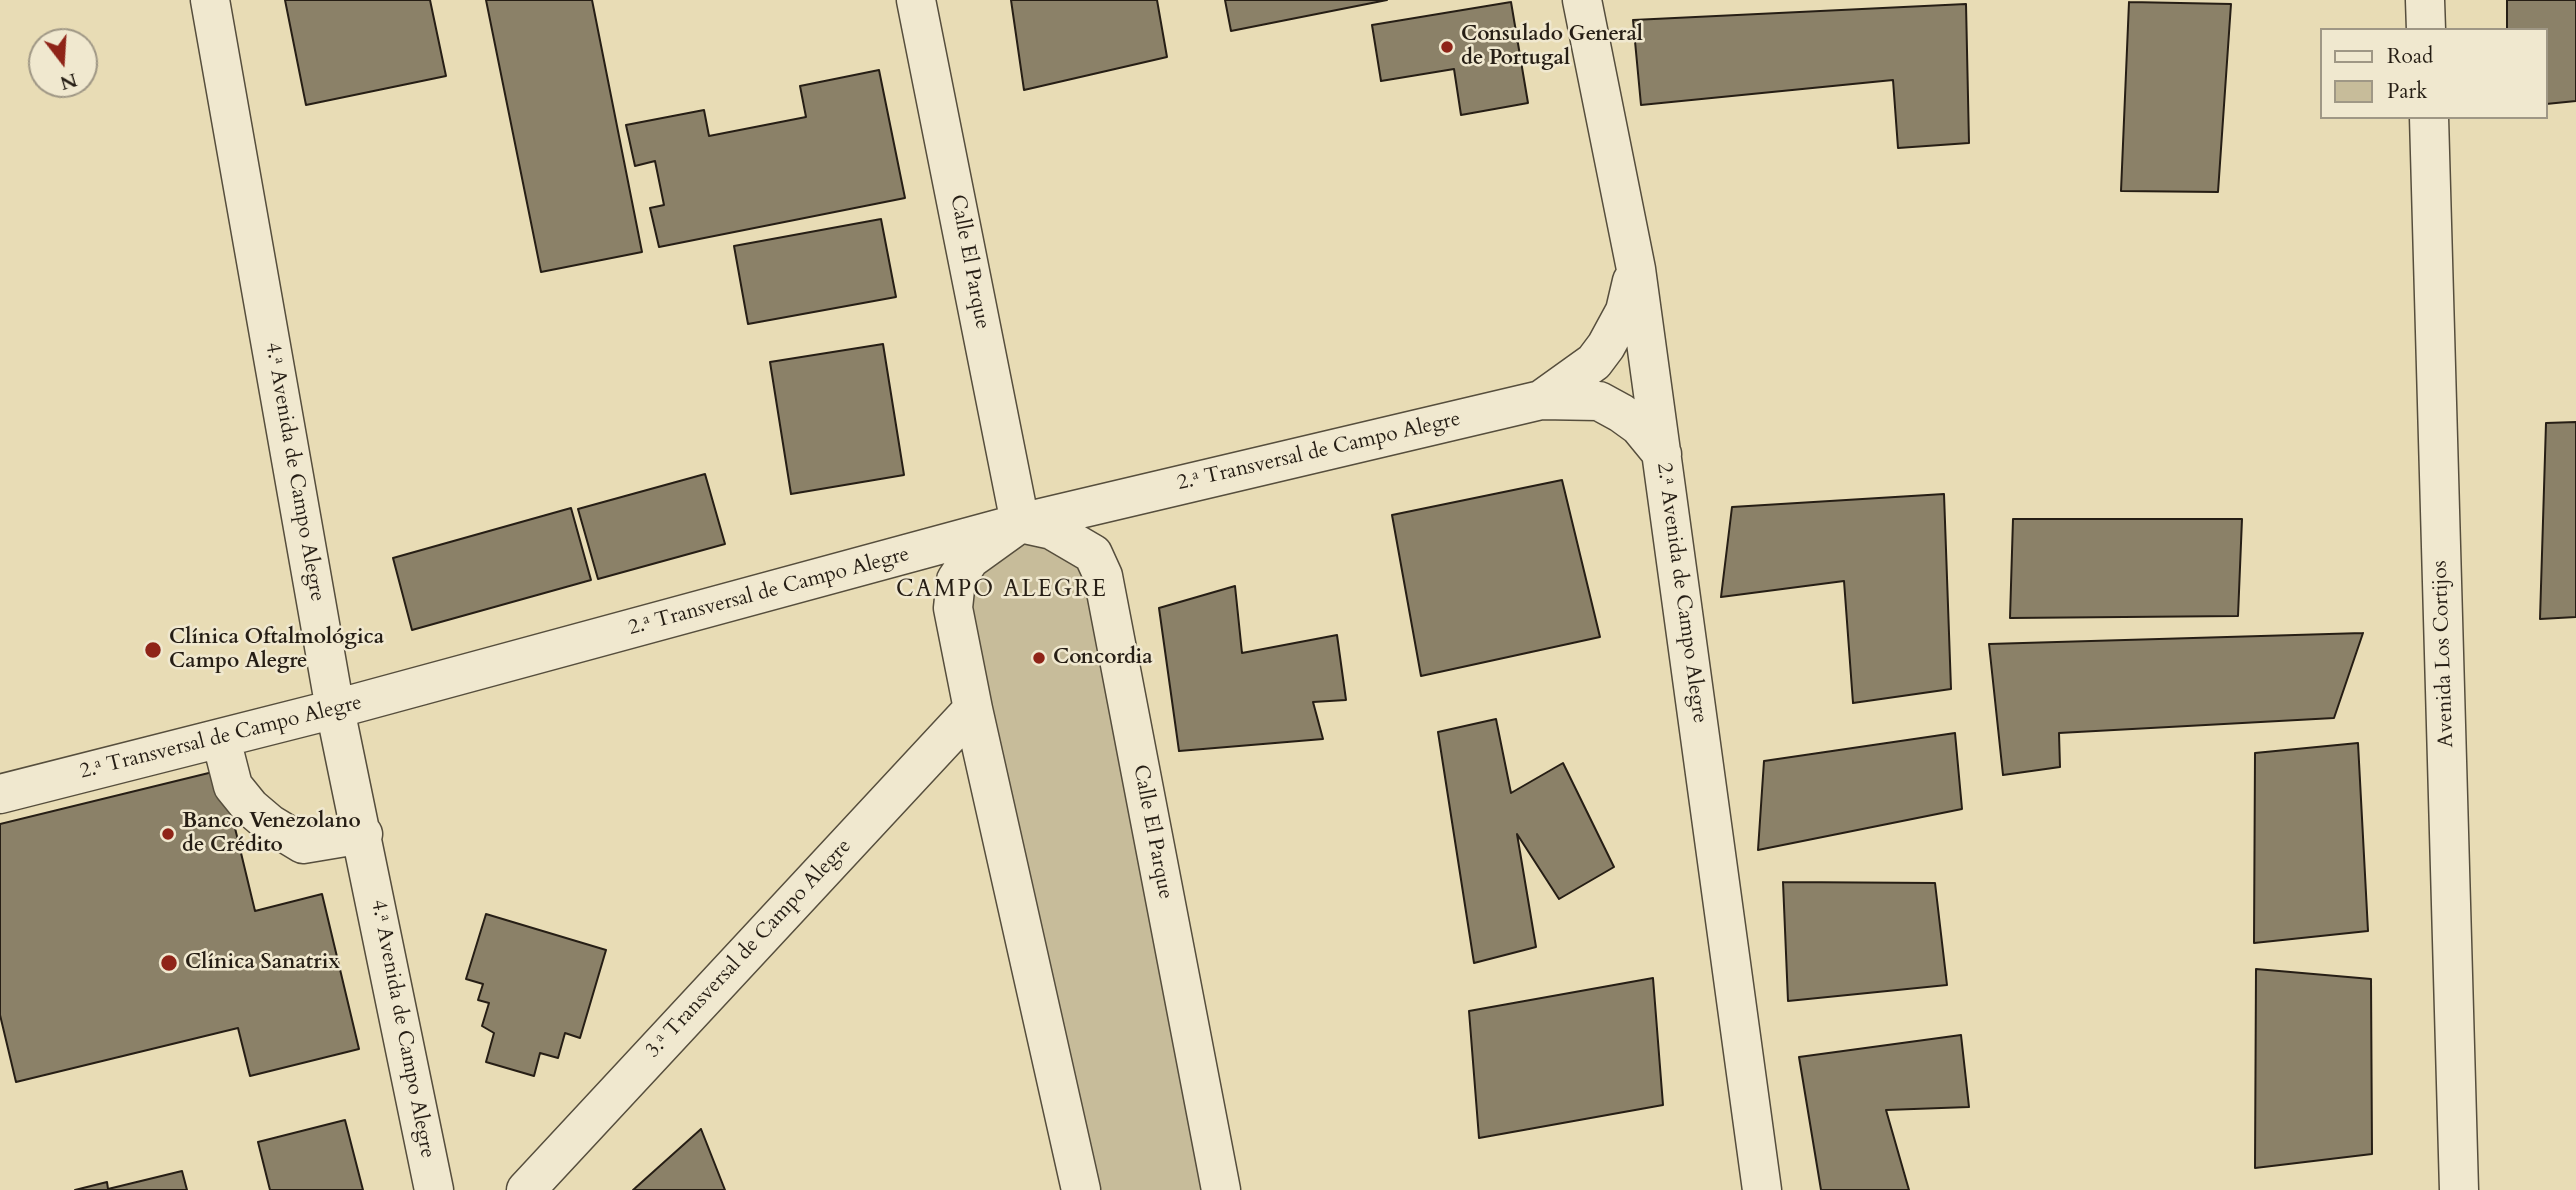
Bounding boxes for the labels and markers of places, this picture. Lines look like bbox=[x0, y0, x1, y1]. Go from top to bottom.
place label: Consulado General de Portugal bbox=[1461, 22, 1643, 72]
marker: Consulado General de Portugal bbox=[1439, 39, 1455, 55]
place label: Clínica Oftalmológica Campo Alegre bbox=[169, 625, 384, 675]
marker: Clínica Oftalmológica Campo Alegre bbox=[143, 640, 163, 660]
place label: Concordia bbox=[1053, 645, 1153, 671]
marker: Concordia bbox=[1031, 650, 1047, 666]
place label: Banco Venezolano de Crédito bbox=[182, 809, 361, 859]
marker: Banco Venezolano de Crédito bbox=[160, 826, 176, 842]
place label: Clínica Sanatrix bbox=[185, 950, 340, 976]
marker: Clínica Sanatrix bbox=[159, 953, 179, 973]

